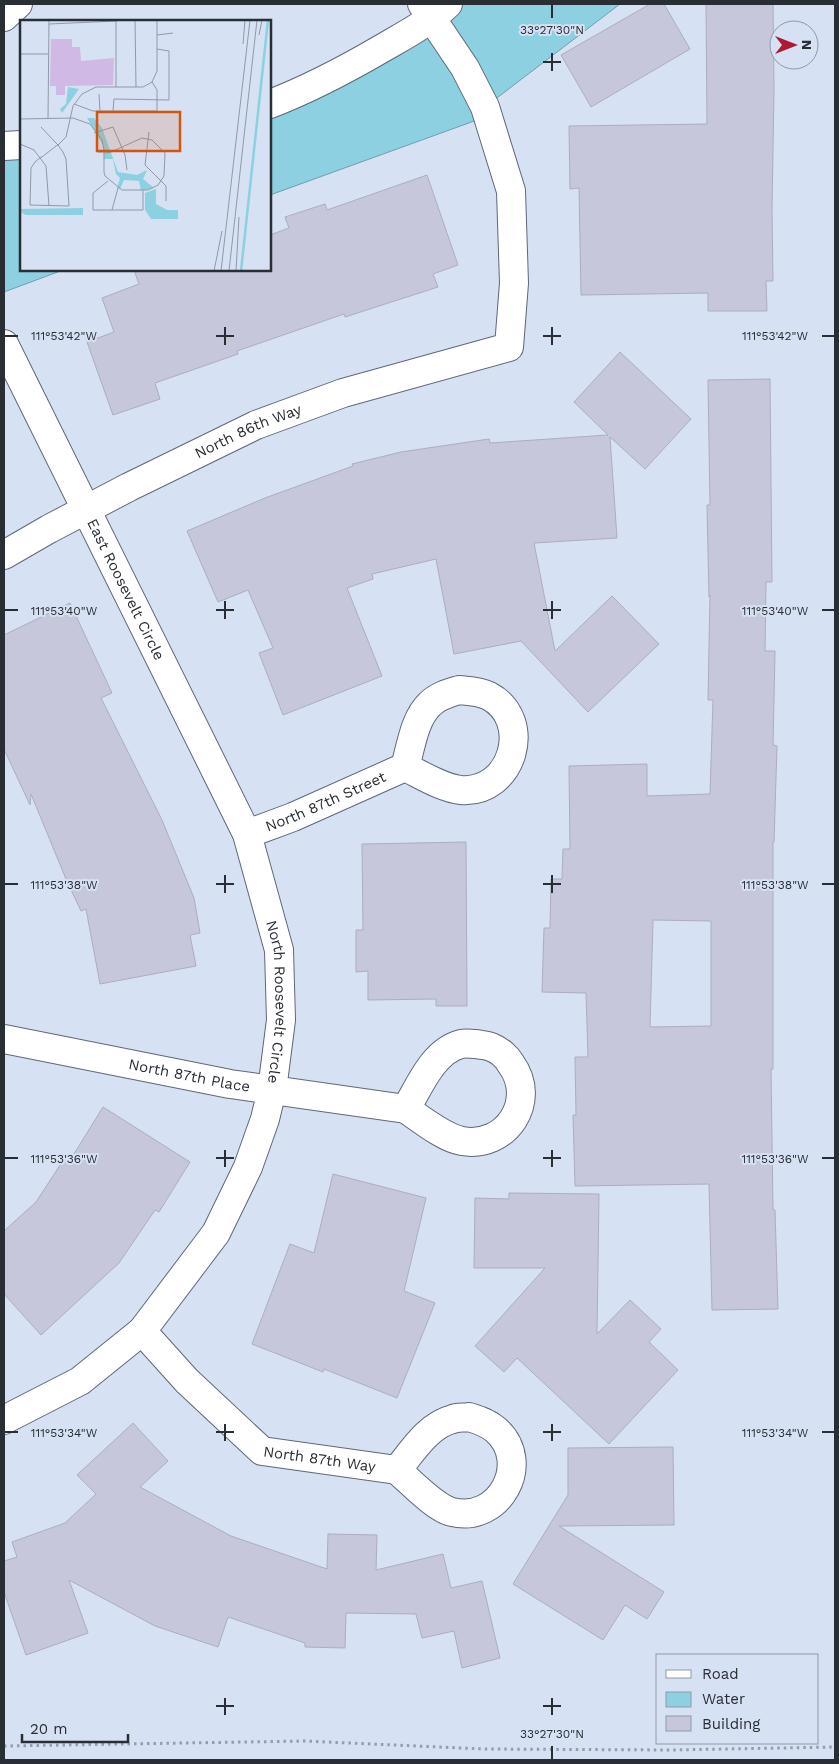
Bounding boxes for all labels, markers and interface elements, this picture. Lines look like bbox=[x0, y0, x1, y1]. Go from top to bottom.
inset map bbox=[20, 20, 271, 271]
north arrow bbox=[769, 20, 819, 70]
text: 33°27'30"N bbox=[520, 23, 584, 37]
text: N bbox=[799, 40, 815, 50]
text: 111°53'42"W bbox=[31, 329, 97, 343]
text: 111°53'42"W bbox=[742, 329, 808, 343]
street label: North 86th Way bbox=[192, 400, 304, 462]
street label: East Roosevelt Circle bbox=[83, 516, 168, 663]
text: 111°53'40"W bbox=[31, 604, 98, 618]
text: 111°53'40"W bbox=[742, 604, 809, 618]
street label: North 87th Street bbox=[263, 767, 389, 835]
text: 111°53'38"W bbox=[30, 878, 98, 892]
text: 111°53'38"W bbox=[741, 878, 809, 892]
street label: North Roosevelt Circle bbox=[262, 918, 290, 1085]
street label: North 87th Place bbox=[127, 1055, 251, 1096]
text: 111°53'36"W bbox=[30, 1152, 98, 1166]
text: 111°53'36"W bbox=[741, 1152, 809, 1166]
text: 111°53'34"W bbox=[31, 1426, 98, 1440]
text: 111°53'34"W bbox=[742, 1426, 809, 1440]
street label: North 87th Way bbox=[262, 1442, 377, 1476]
legend bbox=[656, 1654, 819, 1744]
text: Road bbox=[702, 1665, 739, 1683]
text: Water bbox=[702, 1690, 745, 1708]
scale bar bbox=[22, 1712, 129, 1744]
text: Building bbox=[702, 1715, 760, 1733]
text: 20 m bbox=[30, 1720, 68, 1738]
text: 33°27'30"N bbox=[520, 1727, 584, 1741]

